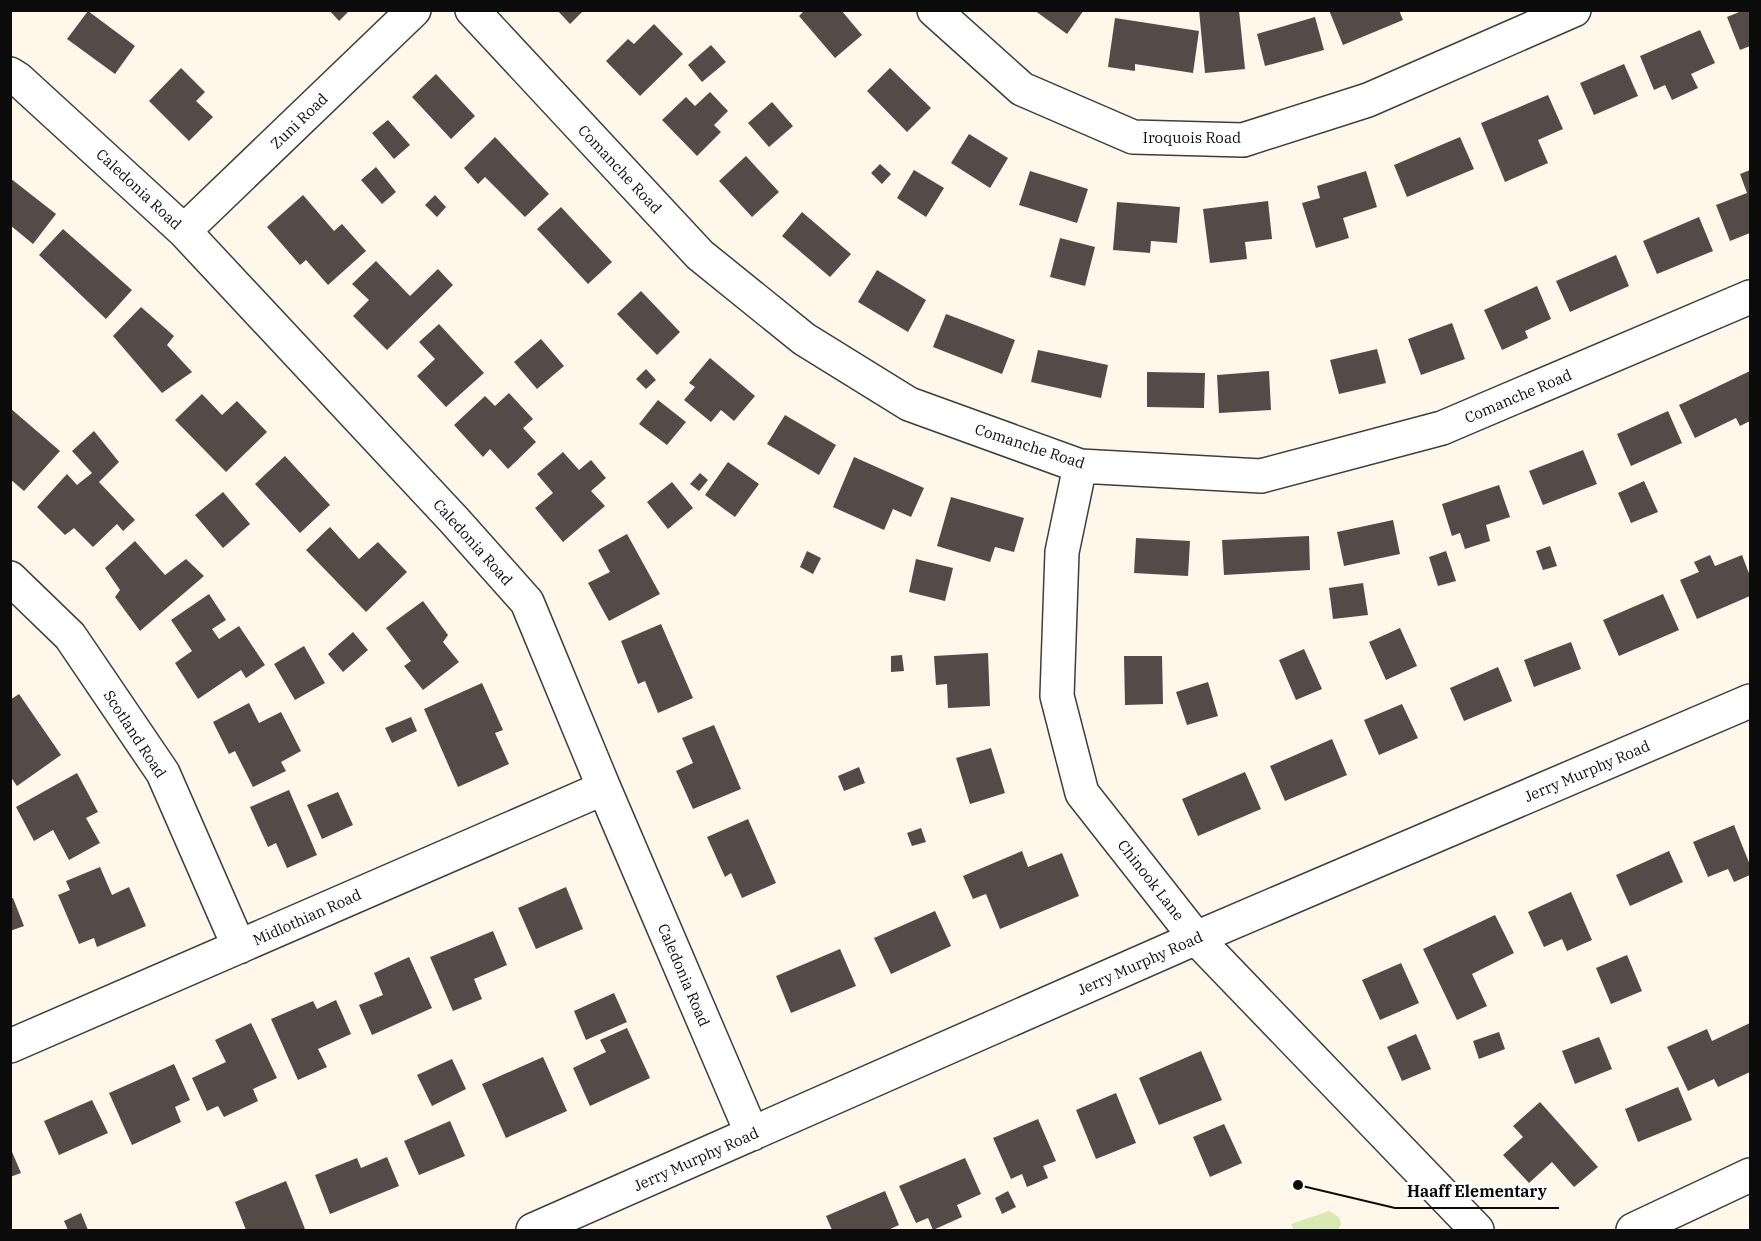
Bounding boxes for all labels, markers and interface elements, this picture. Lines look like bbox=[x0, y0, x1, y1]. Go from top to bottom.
street label: Zuni Road bbox=[266, 89, 332, 153]
street label: Comanche Road bbox=[574, 121, 666, 217]
street label: Iroquois Road bbox=[1143, 128, 1241, 147]
street label: Caledonia Road bbox=[92, 145, 186, 233]
street label: Comanche Road bbox=[1462, 365, 1574, 427]
street label: Comanche Road bbox=[973, 419, 1087, 473]
street label: Caledonia Road bbox=[429, 495, 517, 589]
street label: Scotland Road bbox=[100, 687, 170, 781]
street label: Jerry Murphy Road bbox=[1521, 736, 1653, 806]
street label: Chinook Lane bbox=[1114, 836, 1188, 924]
street label: Midlothian Road bbox=[250, 885, 364, 949]
street label: Caledonia Road bbox=[654, 921, 714, 1029]
street label: Jerry Murphy Road bbox=[1075, 927, 1205, 999]
street label: Jerry Murphy Road bbox=[631, 1123, 761, 1195]
callout: Haaff Elementary bbox=[1395, 1174, 1559, 1208]
text: Haaff Elementary bbox=[1407, 1181, 1548, 1201]

